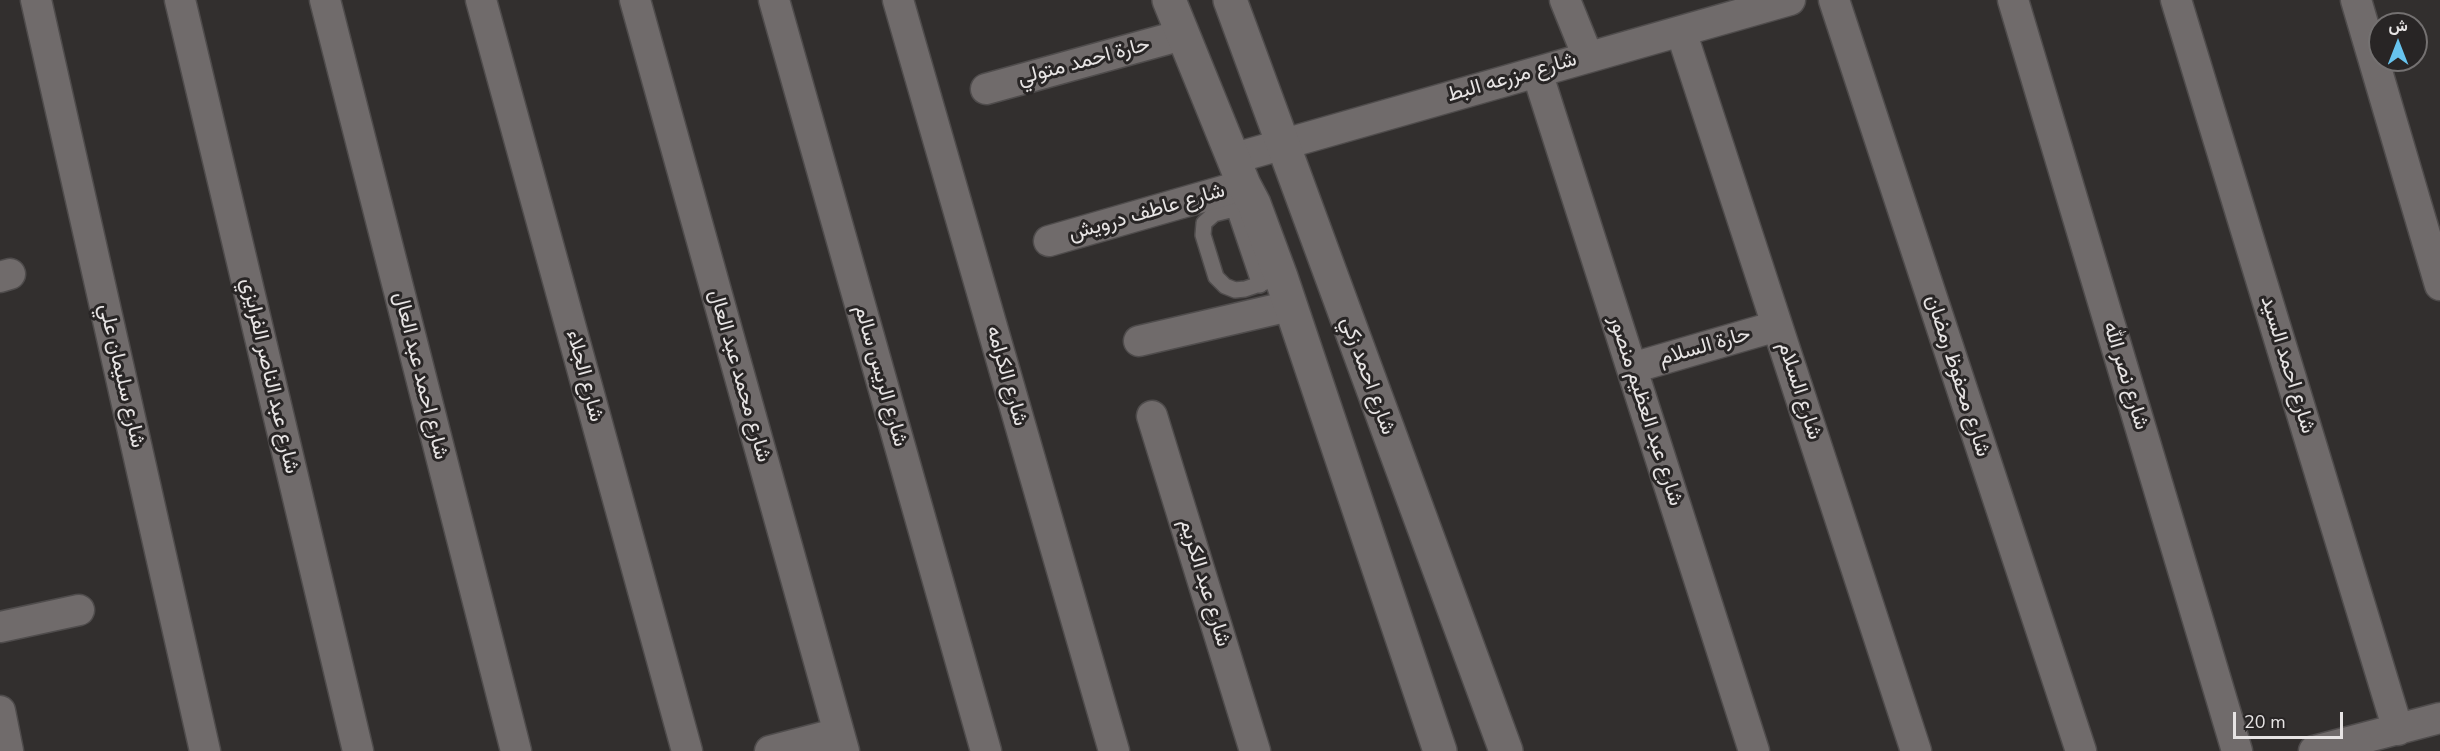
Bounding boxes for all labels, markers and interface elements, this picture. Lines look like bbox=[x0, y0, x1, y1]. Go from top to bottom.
north arrow bbox=[2368, 12, 2428, 72]
text: ش bbox=[2388, 15, 2408, 37]
street label: حارة احمد متولي bbox=[1015, 32, 1153, 92]
street label: شارع مزرعه البط bbox=[1444, 47, 1580, 109]
street label: شارع عاطف درويش bbox=[1066, 179, 1228, 247]
street label: شارع عبد الناصر الفرايزي bbox=[234, 276, 304, 476]
street label: شارع محمد عبد العال bbox=[702, 287, 776, 465]
street label: شارع احمد عبد العال bbox=[387, 290, 453, 462]
street label: شارع محفوظ رمضان bbox=[1919, 292, 1995, 460]
street label: شارع احمد السيد bbox=[2254, 293, 2320, 437]
street label: شارع سليمان علي bbox=[92, 302, 150, 450]
street label: شارع الريس سالم bbox=[848, 302, 912, 450]
street label: شارع عبد العظيم منصور bbox=[1602, 313, 1688, 509]
street label: شارع احمد زكي bbox=[1334, 314, 1400, 438]
street label: شارع نصر الله bbox=[2097, 319, 2153, 433]
street label: حارة السلام bbox=[1656, 322, 1754, 372]
street label: شارع الكرامه bbox=[980, 323, 1032, 429]
street label: شارع الجلاء bbox=[560, 327, 608, 425]
street label: شارع السلام bbox=[1771, 339, 1827, 443]
street label: شارع عبد الكريم bbox=[1173, 516, 1235, 650]
scale bar bbox=[2236, 700, 2346, 738]
text: 20 m bbox=[2244, 710, 2286, 734]

